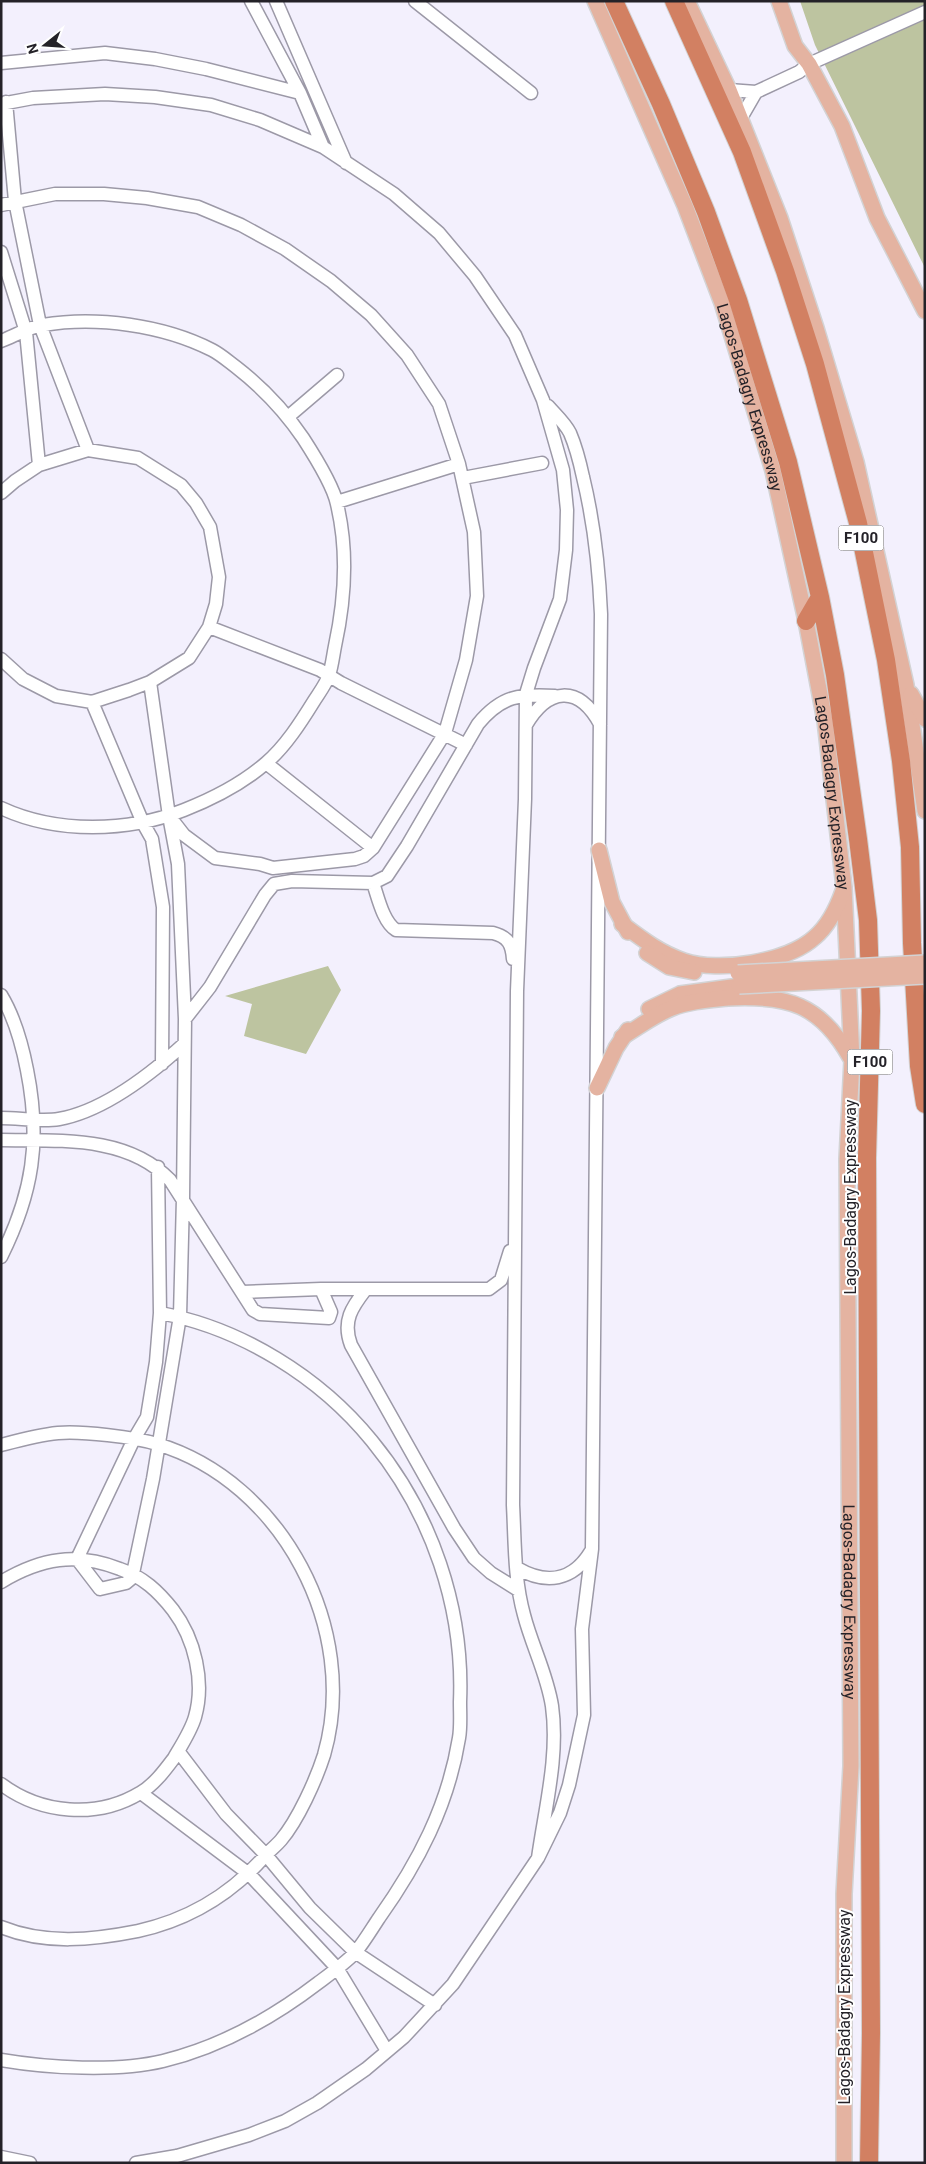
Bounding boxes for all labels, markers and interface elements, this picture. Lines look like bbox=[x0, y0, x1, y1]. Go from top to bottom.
north arrow bbox=[20, 20, 70, 70]
text: N bbox=[23, 42, 42, 56]
street label: Lagos-Badagry Expressway bbox=[713, 301, 787, 493]
road number: F100 bbox=[838, 526, 884, 550]
street label: Lagos-Badagry Expressway bbox=[811, 694, 854, 891]
road number: F100 bbox=[848, 1050, 892, 1074]
street label: Lagos-Badagry Expressway bbox=[841, 1099, 860, 1295]
street label: Lagos-Badagry Expressway bbox=[840, 1504, 860, 1700]
street label: Lagos-Badagry Expressway bbox=[835, 1909, 854, 2105]

